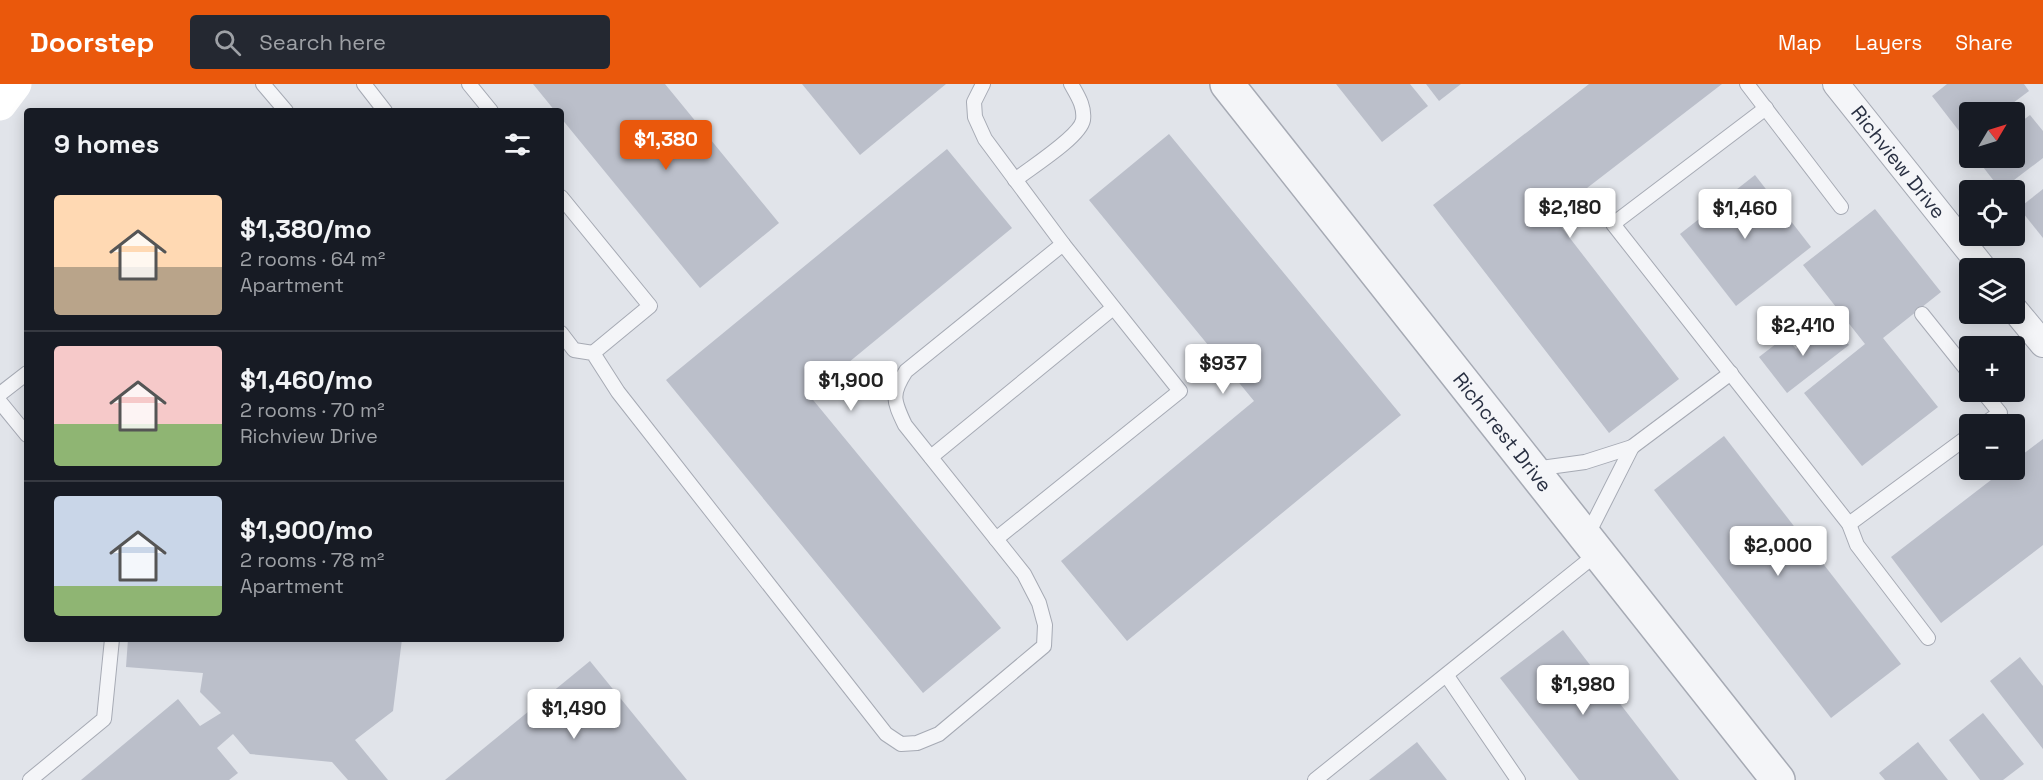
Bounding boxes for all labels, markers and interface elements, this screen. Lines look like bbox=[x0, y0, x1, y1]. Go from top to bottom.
search box bbox=[190, 15, 610, 69]
text: Doorstep bbox=[30, 24, 154, 60]
icon: search bbox=[211, 26, 244, 59]
text: Search here bbox=[259, 28, 386, 56]
text: Map bbox=[1778, 29, 1822, 56]
text: Layers bbox=[1855, 29, 1922, 56]
text: Share bbox=[1955, 29, 2013, 56]
street label: Richview Drive bbox=[1845, 100, 1952, 224]
north arrow bbox=[1959, 102, 2025, 168]
map controls bbox=[1959, 102, 2025, 480]
pin: $1,380 bbox=[617, 120, 715, 171]
text: $1,380 bbox=[634, 126, 698, 152]
text: 9 homes bbox=[54, 127, 159, 161]
icon: filters bbox=[501, 128, 534, 161]
button: locate bbox=[1959, 180, 2025, 246]
pin: $2,180 bbox=[1521, 188, 1619, 239]
pin: $1,460 bbox=[1696, 189, 1794, 240]
text: $2,180 bbox=[1539, 194, 1601, 220]
text: $1,460 bbox=[1712, 195, 1778, 221]
text: $1,380/mo bbox=[240, 212, 372, 246]
icon: home bbox=[102, 219, 174, 291]
text: 2 rooms · 64 m² bbox=[240, 246, 385, 272]
button: layers bbox=[1959, 258, 2025, 324]
text: Apartment bbox=[240, 272, 344, 298]
pin: $2,410 bbox=[1754, 306, 1852, 357]
text: $2,410 bbox=[1771, 312, 1835, 338]
button: + bbox=[1959, 336, 2025, 402]
pin: $937 bbox=[1187, 344, 1259, 395]
text: $937 bbox=[1199, 350, 1247, 376]
pin: $1,900 bbox=[802, 361, 900, 412]
text: $1,460/mo bbox=[240, 363, 373, 397]
text: $1,900 bbox=[818, 367, 884, 393]
street label: Richcrest Drive bbox=[1447, 367, 1558, 497]
icon: home bbox=[102, 370, 174, 442]
text: 2 rooms · 70 m² bbox=[240, 397, 384, 423]
button: − bbox=[1959, 414, 2025, 480]
text: Richview Drive bbox=[240, 423, 378, 449]
text: $1,900/mo bbox=[240, 513, 373, 547]
icon: home bbox=[102, 520, 174, 592]
pin: $2,000 bbox=[1729, 526, 1827, 577]
text: $2,000 bbox=[1744, 532, 1812, 558]
text: 2 rooms · 78 m² bbox=[240, 547, 384, 573]
text: Apartment bbox=[240, 573, 344, 599]
pin: $1,980 bbox=[1534, 665, 1632, 716]
text: $1,980 bbox=[1551, 671, 1615, 697]
pin: $1,490 bbox=[525, 689, 623, 740]
text: $1,490 bbox=[541, 695, 607, 721]

